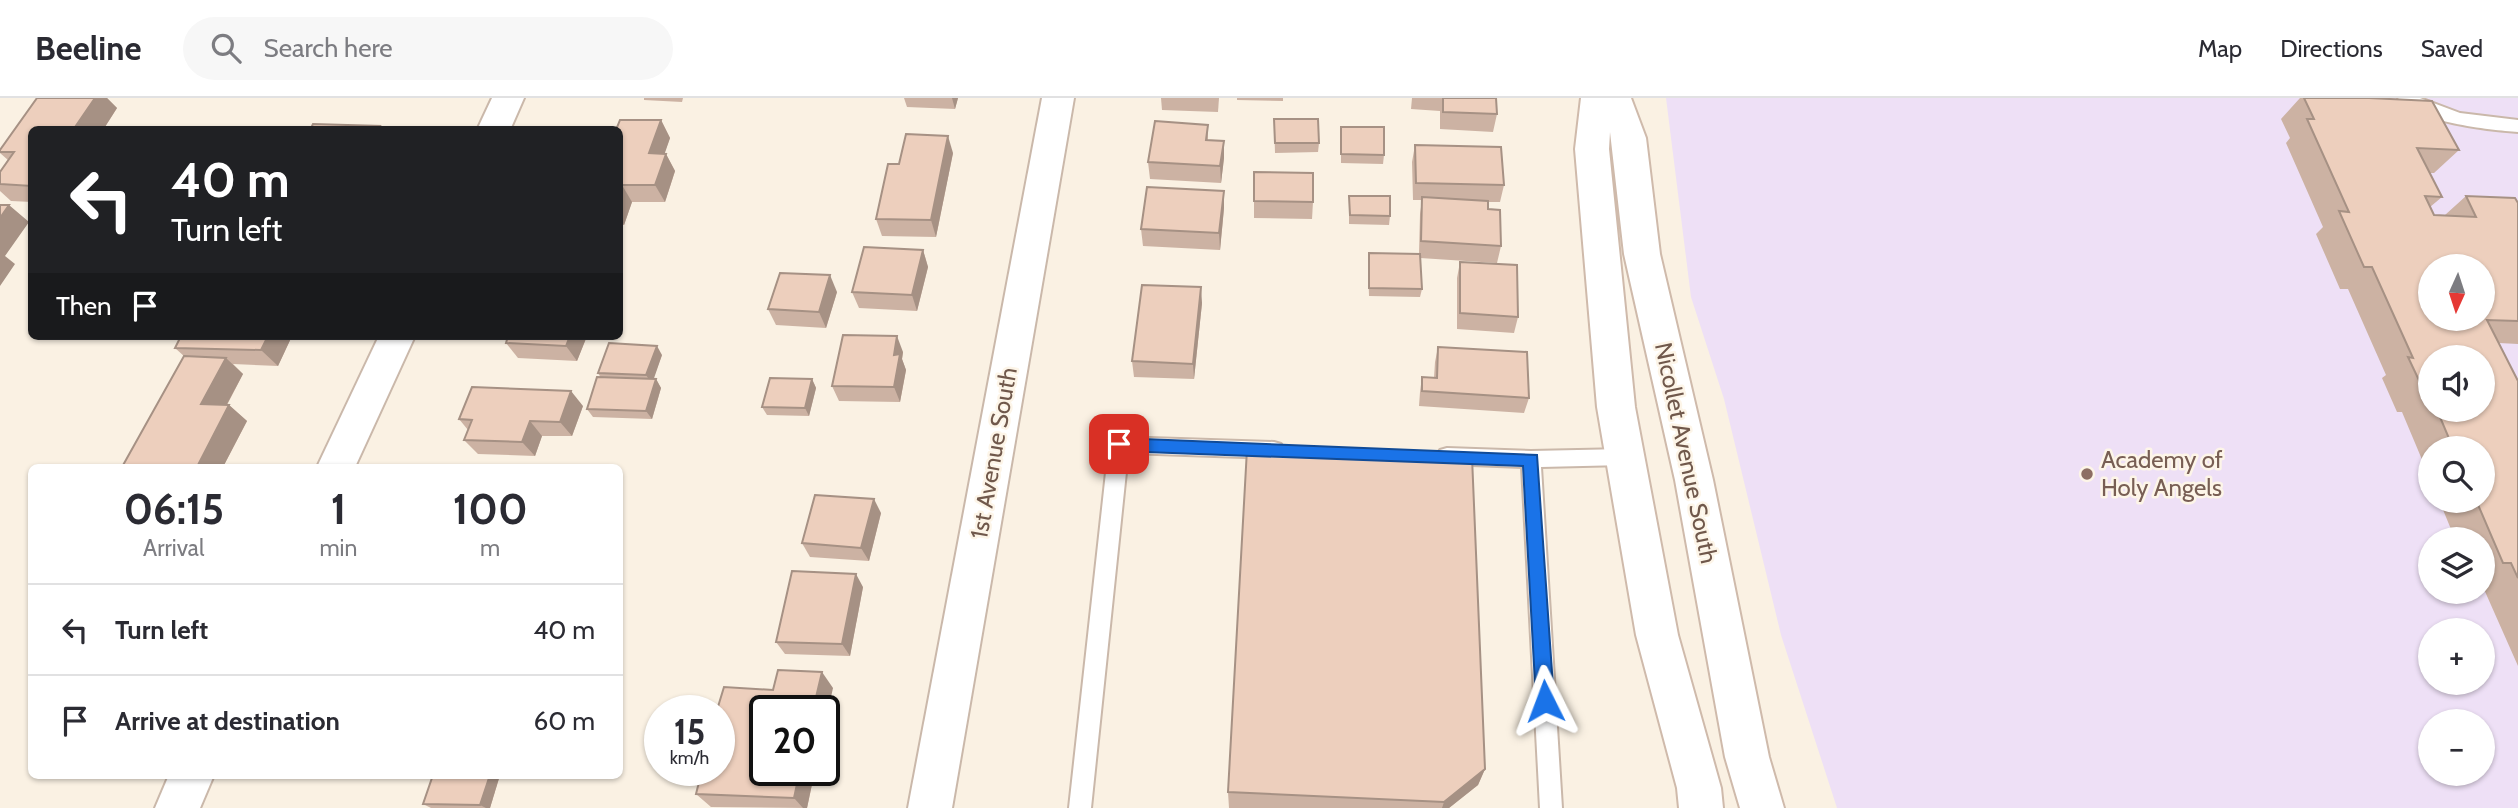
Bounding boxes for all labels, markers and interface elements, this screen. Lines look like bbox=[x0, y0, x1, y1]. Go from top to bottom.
search box bbox=[183, 17, 673, 80]
text: Beeline bbox=[35, 28, 141, 68]
icon: search bbox=[207, 29, 245, 67]
text: Search here bbox=[263, 32, 393, 64]
text: Map bbox=[2198, 34, 2242, 63]
text: Directions bbox=[2280, 34, 2383, 63]
text: Saved bbox=[2421, 34, 2483, 63]
text: 40 m bbox=[171, 150, 290, 209]
icon: left bbox=[56, 154, 147, 245]
text: Turn left bbox=[171, 210, 282, 249]
north arrow bbox=[2418, 254, 2496, 331]
map controls bbox=[2418, 254, 2495, 786]
icon: arrive bbox=[126, 287, 164, 325]
text: Then bbox=[56, 290, 112, 322]
street label: Nicollet Avenue South bbox=[1649, 340, 1724, 566]
button: sound bbox=[2418, 345, 2495, 422]
street label: 1st Avenue South bbox=[964, 365, 1023, 541]
pin bbox=[1089, 414, 1149, 474]
icon: arrive bbox=[1100, 425, 1138, 463]
button: search bbox=[2418, 436, 2495, 513]
place label: Academy of Holy Angels bbox=[2101, 445, 2223, 502]
marker: Academy of Holy Angels bbox=[2079, 466, 2095, 482]
text: 06:15 bbox=[123, 483, 224, 535]
text: 1 bbox=[331, 483, 346, 535]
text: 100 bbox=[453, 483, 528, 535]
button: layers bbox=[2418, 527, 2495, 604]
text: Arrival bbox=[143, 534, 204, 562]
text: min bbox=[319, 534, 357, 562]
text: m bbox=[480, 534, 500, 562]
icon: left bbox=[56, 611, 94, 649]
text: Turn left bbox=[115, 614, 208, 646]
text: 40 m bbox=[533, 614, 595, 646]
button: + bbox=[2418, 618, 2495, 695]
position arrow bbox=[1508, 664, 1582, 738]
speed limit sign: 20 bbox=[749, 695, 840, 786]
icon: arrive bbox=[56, 702, 94, 740]
text: Arrive at destination bbox=[115, 705, 340, 737]
text: 60 m bbox=[533, 705, 595, 737]
button: − bbox=[2418, 709, 2495, 786]
text: 15 bbox=[674, 710, 705, 753]
text: km/h bbox=[670, 747, 709, 769]

